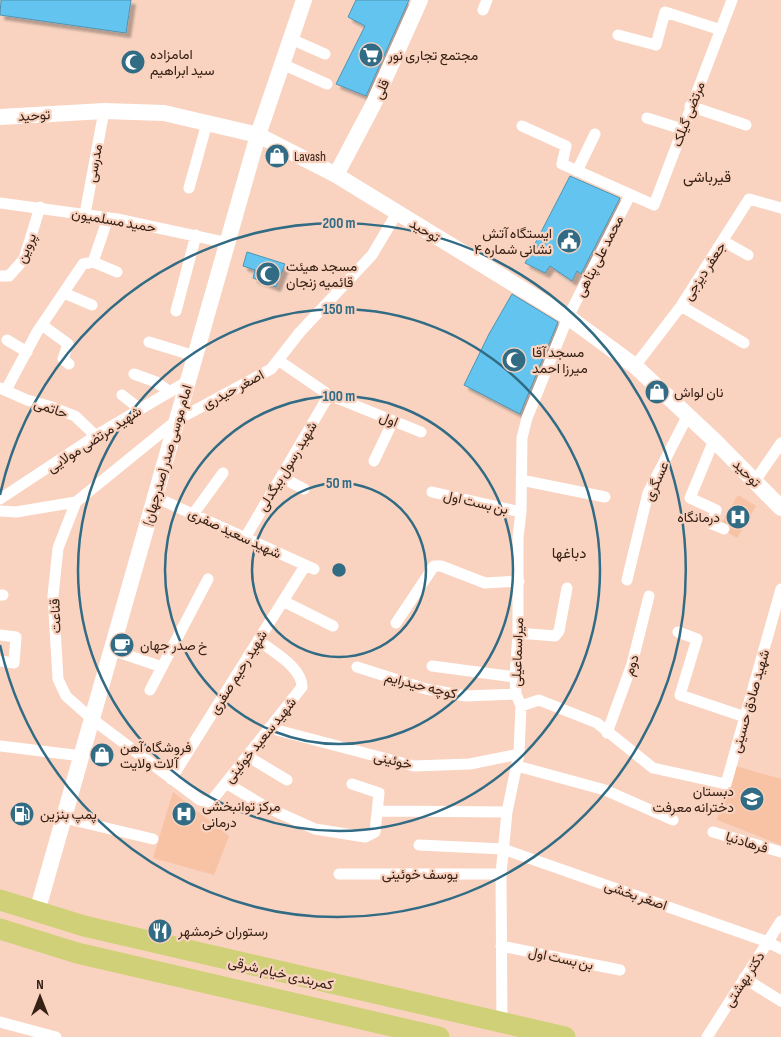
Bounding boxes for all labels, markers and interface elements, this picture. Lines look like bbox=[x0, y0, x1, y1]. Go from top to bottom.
supermarket icon: مجتمع تجارى نور bbox=[358, 42, 384, 68]
place label: امامزاده سید ابراهیم bbox=[150, 46, 215, 79]
place label: مجتمع تجارى نور bbox=[387, 47, 478, 66]
mosque icon: امامزاده سید ابراهیم bbox=[120, 49, 146, 75]
street label: قلی bbox=[370, 77, 393, 102]
street label: مرتضی گیلک bbox=[668, 79, 709, 149]
street label: توحید bbox=[17, 106, 51, 125]
street label: مدرسی bbox=[83, 143, 106, 184]
shop icon: Lavash bbox=[264, 143, 290, 169]
place label: Lavash bbox=[294, 148, 326, 165]
district label: قیرباشی bbox=[683, 168, 731, 187]
street label: حمید مسلمیون bbox=[70, 205, 157, 236]
street label: محمد علی پناهی bbox=[572, 213, 628, 300]
text: 200 m bbox=[322, 214, 356, 233]
street label: توحید bbox=[406, 215, 443, 246]
place label: ایستگاه آتش نشانی شماره ۴ bbox=[474, 225, 552, 258]
public building icon: ایستگاه آتش نشانی شماره ۴ bbox=[556, 228, 582, 254]
street label: پروین bbox=[13, 230, 41, 266]
street label: جعفر دیزجی bbox=[679, 239, 730, 304]
place label: مسجد هیئت قائمیه زنجان bbox=[286, 258, 357, 291]
mosque icon: مسجد هیئت قائمیه زنجان bbox=[255, 261, 281, 287]
text: 150 m bbox=[323, 300, 355, 319]
place label: مسجد آقا میرزا احمد bbox=[532, 344, 588, 377]
mosque icon: مسجد آقا میرزا احمد bbox=[501, 347, 527, 373]
street label: اصغر حیدری bbox=[200, 366, 267, 413]
shop icon: نان لواش bbox=[644, 379, 670, 405]
street label: (صدرجهان) امام موسی صدر bbox=[139, 383, 196, 527]
place label: نان لواش bbox=[674, 384, 723, 401]
text: 100 m bbox=[323, 387, 355, 406]
street label: حاتمی bbox=[32, 395, 70, 422]
street label: شهید مرتضی مولایی bbox=[44, 403, 145, 476]
street label: اول bbox=[377, 408, 401, 432]
street label: شهید رسول بیگدلی bbox=[254, 418, 322, 515]
street label: توحید bbox=[729, 456, 764, 491]
street label: عسگری bbox=[640, 459, 673, 504]
text: 50 m bbox=[326, 474, 352, 493]
street label: بن بست اول bbox=[442, 487, 510, 519]
hospital icon: درمانگاه bbox=[725, 504, 751, 530]
street label: شهید سعید صفری bbox=[186, 505, 284, 562]
place label: درمانگاه bbox=[677, 509, 720, 526]
district label: دباغها bbox=[552, 544, 586, 563]
centre of rings bbox=[330, 561, 348, 579]
street label: قناعت bbox=[46, 598, 65, 634]
street label: میراسماعیلی bbox=[508, 617, 527, 687]
street label: شهید رحیم صفری bbox=[206, 627, 271, 717]
cafe icon: خ صدر جهان bbox=[109, 632, 135, 658]
place label: خ صدر جهان bbox=[140, 637, 207, 656]
street label: شهید صادق حسینی bbox=[728, 647, 773, 755]
street label: دوم bbox=[620, 652, 643, 678]
street label: کوچه حیدرایم bbox=[383, 668, 459, 704]
street label: شهید سعید خوئینی bbox=[221, 694, 300, 787]
place label: فروشگاه آهن آلات ولایت bbox=[120, 739, 192, 772]
shop icon: فروشگاه آهن آلات ولایت bbox=[89, 742, 115, 768]
street label: خوئینی bbox=[372, 748, 414, 773]
place label: دبستان دخترانه معرفت bbox=[652, 783, 734, 816]
school or university icon: دبستان دخترانه معرفت bbox=[739, 786, 765, 812]
place label: مرکز توانبخشی درمانی bbox=[202, 798, 280, 831]
fuel station icon: پمپ بنزین bbox=[9, 801, 35, 827]
hospital icon: مرکز توانبخشی درمانی bbox=[171, 801, 197, 827]
place label: پمپ بنزین bbox=[40, 806, 97, 824]
street label: فرهادنیا bbox=[724, 828, 770, 857]
street label: یوسف خوئینی bbox=[382, 866, 458, 883]
street label: اصغر بخشی bbox=[602, 877, 669, 914]
restaurant icon: رستوران خرمشهر bbox=[147, 918, 173, 944]
place label: رستوران خرمشهر bbox=[177, 923, 268, 940]
street label: بن بست اول bbox=[527, 943, 595, 975]
street label: دکتر بهشتی bbox=[720, 948, 769, 1010]
street label: کمربندی خیام شرقی bbox=[227, 953, 335, 994]
north arrow bbox=[15, 972, 65, 1022]
text: N bbox=[36, 976, 44, 993]

